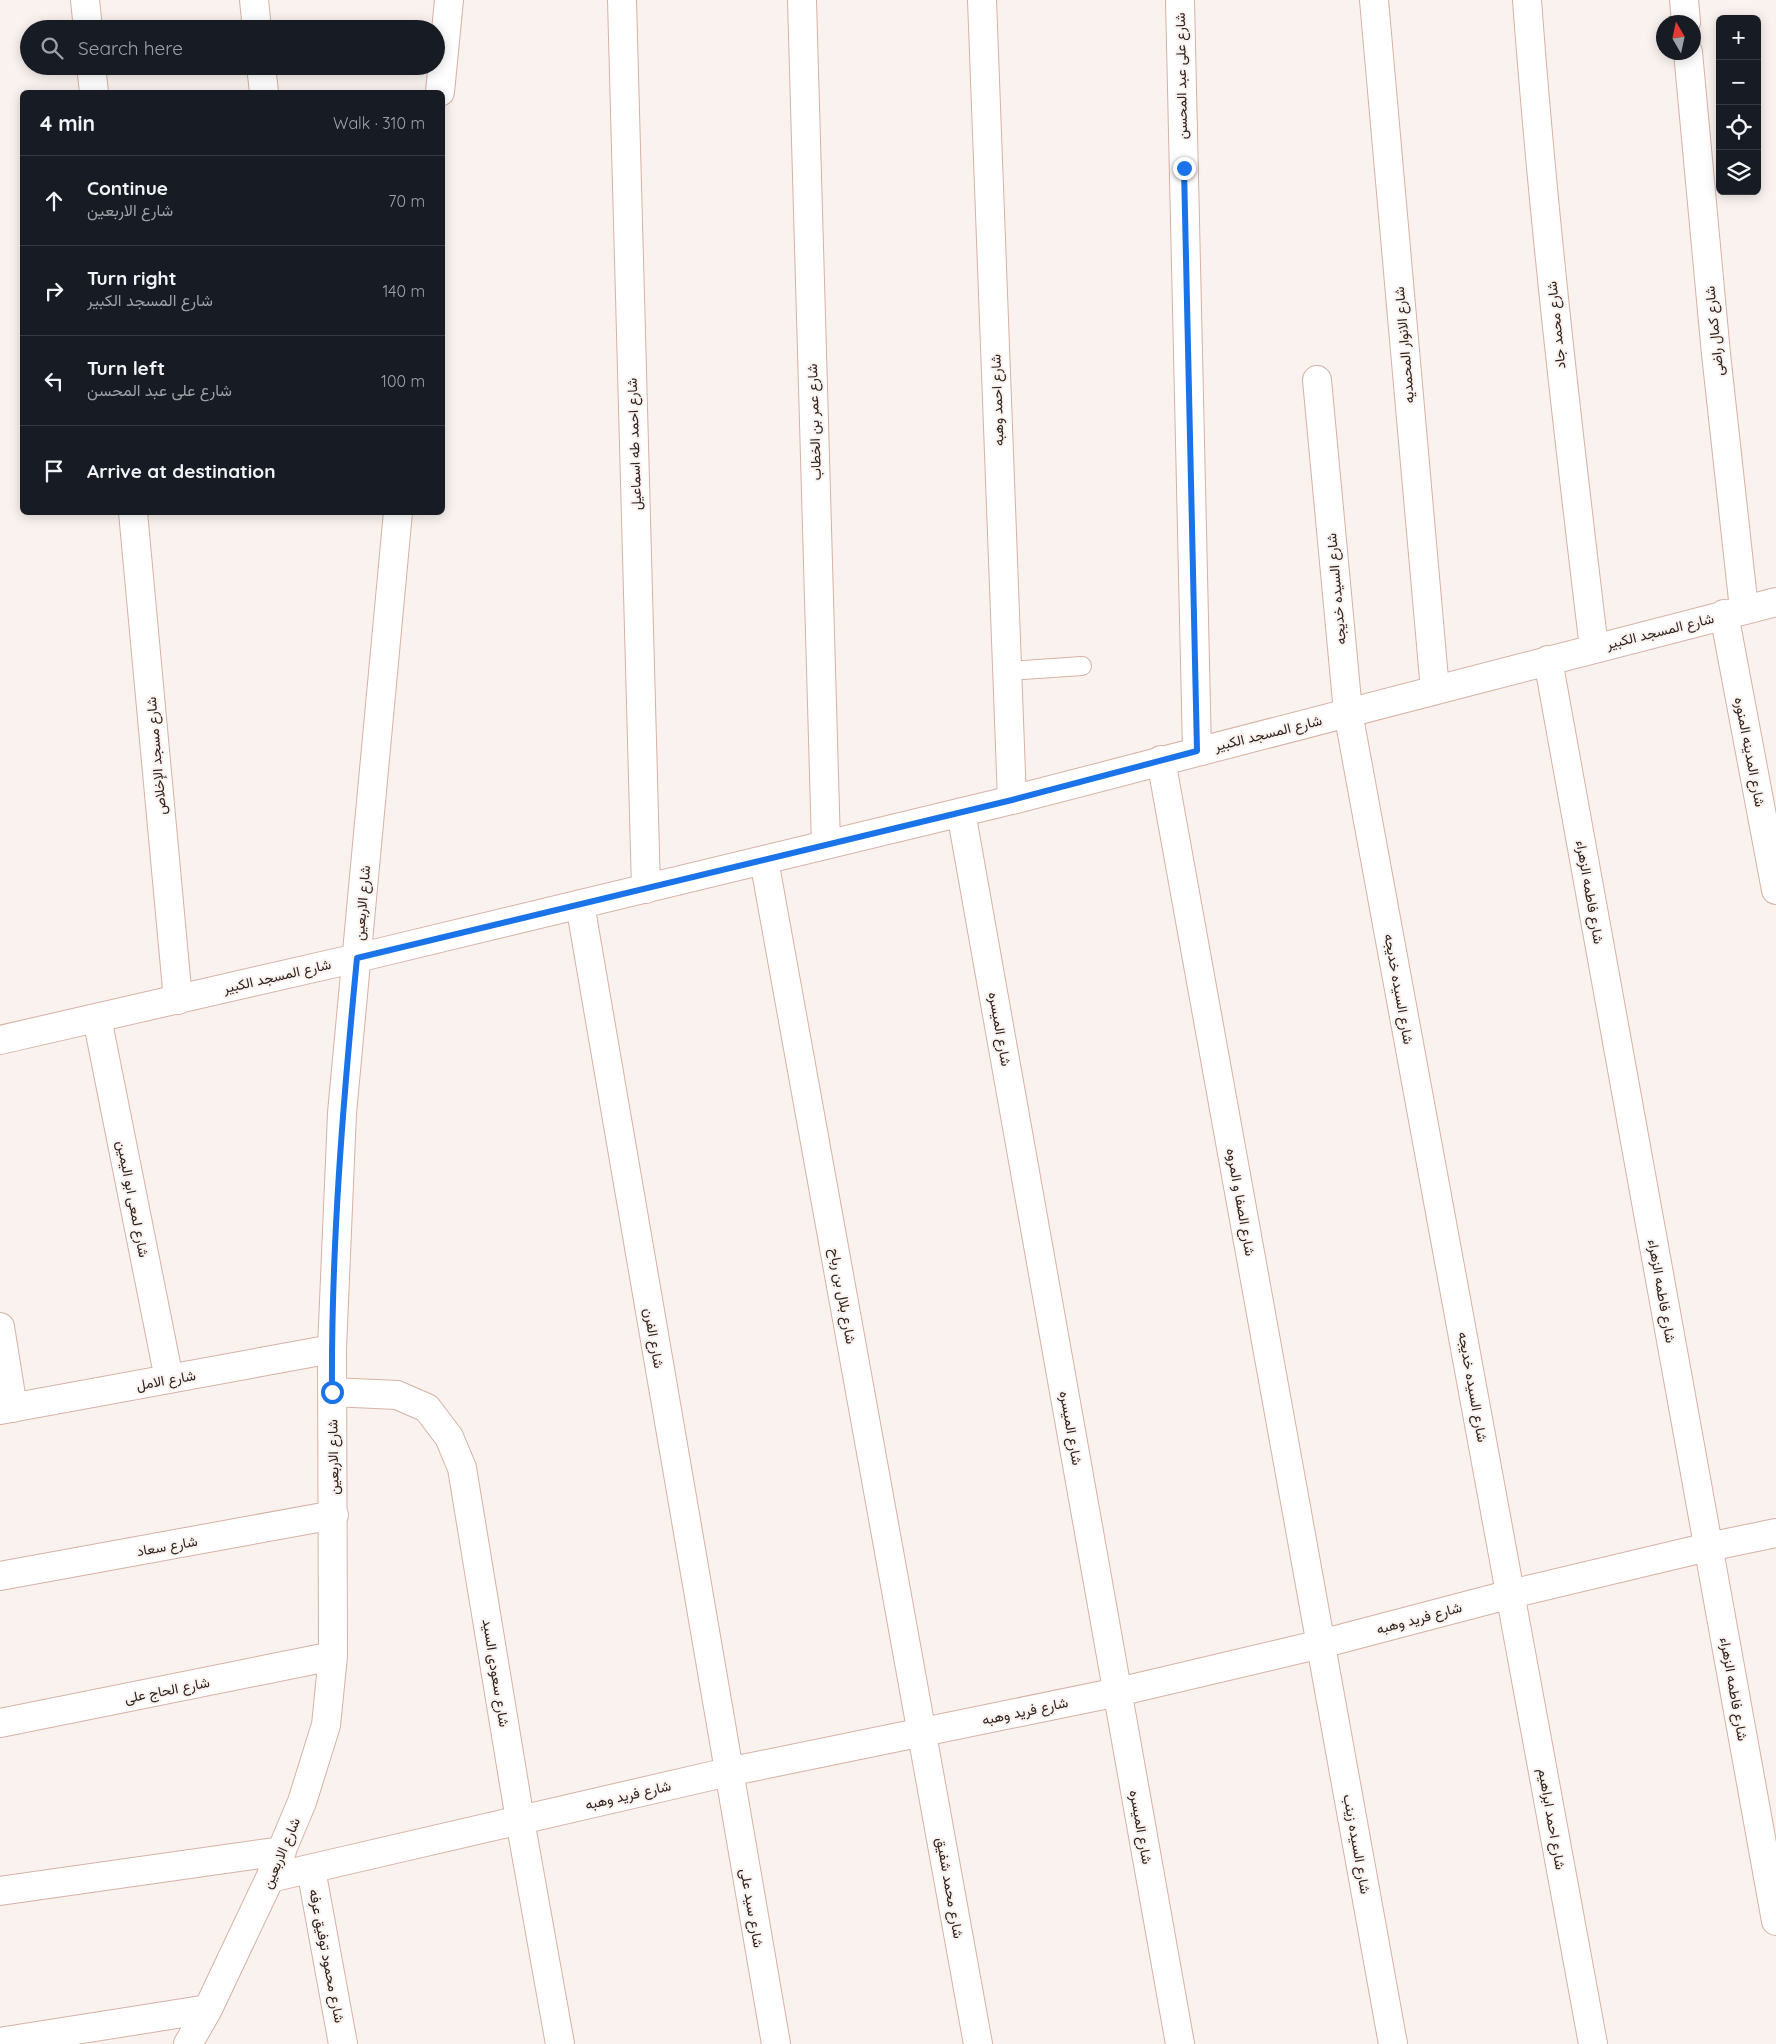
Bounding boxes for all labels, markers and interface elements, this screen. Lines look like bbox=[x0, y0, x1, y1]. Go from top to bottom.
street label: شارع على عبد المحسن bbox=[1171, 12, 1193, 140]
north arrow bbox=[1656, 15, 1701, 60]
map controls bbox=[1716, 15, 1761, 195]
button: + bbox=[1716, 15, 1761, 60]
search box bbox=[20, 20, 445, 75]
icon: search bbox=[38, 34, 66, 62]
text: Search here bbox=[78, 36, 183, 60]
button: − bbox=[1716, 60, 1761, 105]
button: locate bbox=[1716, 105, 1761, 150]
text: 4 min bbox=[40, 110, 95, 136]
text: Walk · 310 m bbox=[333, 113, 425, 133]
button: layers bbox=[1716, 150, 1761, 195]
route end bbox=[1173, 157, 1196, 180]
text: Continue bbox=[87, 176, 168, 200]
icon: ahead bbox=[40, 187, 68, 215]
text: 70 m bbox=[388, 191, 425, 211]
text: شارع الاربعين bbox=[87, 200, 173, 220]
text: Turn right bbox=[87, 266, 176, 290]
icon: right bbox=[40, 277, 68, 305]
street label: شارع محمد جاد bbox=[1542, 280, 1572, 370]
text: 140 m bbox=[382, 281, 425, 301]
street label: شارع كمال راضى bbox=[1700, 285, 1730, 377]
street label: شارع الانوار المحمديه bbox=[1390, 286, 1420, 404]
text: شارع المسجد الكبير bbox=[87, 290, 213, 310]
street label: شارع احمد وهبه bbox=[986, 354, 1010, 446]
text: Turn left bbox=[87, 356, 165, 380]
street label: شارع عمر بن الخطاب bbox=[803, 363, 827, 481]
icon: left bbox=[40, 367, 68, 395]
text: 100 m bbox=[381, 371, 425, 391]
street label: شارع احمد طه اسماعيل bbox=[623, 378, 647, 510]
text: شارع على عبد المحسن bbox=[87, 380, 232, 400]
icon: arrive bbox=[40, 457, 68, 485]
text: Arrive at destination bbox=[87, 459, 276, 483]
street label: شارع السيده خديجه bbox=[1322, 532, 1352, 646]
street label: شارع المسجد الكبير bbox=[1603, 609, 1716, 655]
street label: شارع مسجد الإخلاص bbox=[142, 696, 172, 816]
street label: شارع المدينه المنوره bbox=[1729, 696, 1769, 809]
street label: شارع المسجد الكبير bbox=[1211, 711, 1324, 757]
street label: شارع فاطمه الزهراء bbox=[1570, 839, 1608, 946]
street label: شارع الاربعين bbox=[350, 865, 376, 942]
street label: شارع السيده خديجه bbox=[1378, 932, 1418, 1046]
street label: شارع المسجد الكبير bbox=[220, 955, 333, 999]
street label: شارع الميسره bbox=[983, 990, 1015, 1068]
street label: شارع لمعى ابو اليمين bbox=[111, 1139, 153, 1259]
street label: شارع الصفا و المروه bbox=[1221, 1147, 1259, 1258]
street label: شارع فاطمه الزهراء bbox=[1642, 1238, 1680, 1345]
street label: شارع بلال بن رباح bbox=[824, 1247, 860, 1346]
street label: شارع الفرن bbox=[638, 1307, 668, 1370]
street label: شارع السيده خديجه bbox=[1452, 1330, 1492, 1444]
street label: شارع الامل bbox=[135, 1366, 197, 1396]
route start bbox=[321, 1381, 344, 1404]
street label: شارع الميسره bbox=[1054, 1389, 1086, 1467]
street label: شارع الاربعين bbox=[323, 1419, 345, 1495]
street label: شارع سعاد bbox=[135, 1532, 199, 1562]
street label: شارع فريد وهبه bbox=[1374, 1598, 1464, 1640]
street label: شارع سعودى السيد bbox=[477, 1618, 513, 1729]
street label: شارع فاطمه الزهراء bbox=[1714, 1636, 1752, 1743]
street label: شارع الحاج على bbox=[123, 1673, 212, 1709]
street label: شارع فريد وهبه bbox=[980, 1693, 1070, 1731]
street label: شارع احمد ابراهيم bbox=[1532, 1767, 1570, 1871]
street label: شارع فريد وهبه bbox=[583, 1776, 673, 1816]
street label: شارع الميسره bbox=[1124, 1788, 1156, 1866]
street label: شارع السيده زينب bbox=[1337, 1793, 1375, 1896]
street label: شارع الاربعين bbox=[258, 1815, 306, 1892]
street label: شارع محمد شفيق bbox=[930, 1836, 968, 1940]
street label: شارع سيد على bbox=[734, 1867, 768, 1949]
street label: شارع محمود توفيق عرفه bbox=[303, 1888, 349, 2025]

